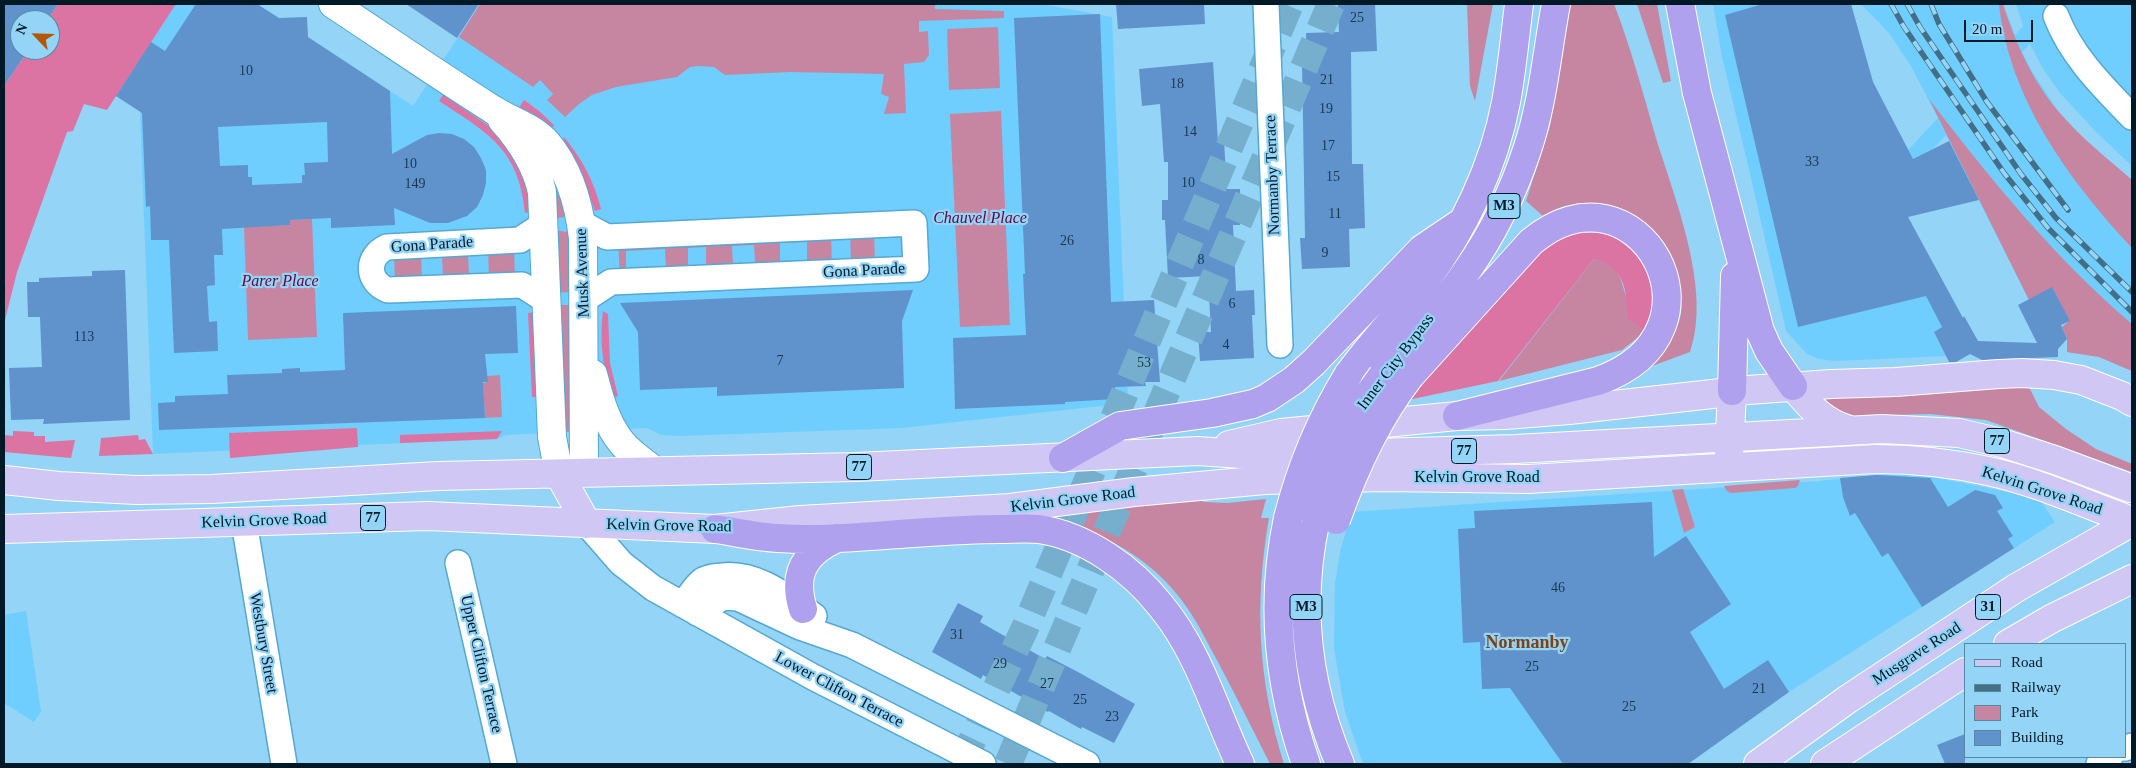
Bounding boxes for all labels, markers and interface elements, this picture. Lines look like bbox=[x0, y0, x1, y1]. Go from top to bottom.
north arrow bbox=[10, 10, 60, 60]
house number: 25 bbox=[1350, 10, 1364, 26]
scale bar bbox=[1966, 10, 2035, 42]
text: N bbox=[13, 21, 31, 37]
text: 20 m bbox=[1972, 21, 2002, 37]
house number: 10 bbox=[239, 63, 253, 79]
house number: 21 bbox=[1320, 72, 1334, 88]
house number: 18 bbox=[1170, 76, 1184, 92]
house number: 19 bbox=[1319, 101, 1333, 117]
street label: Normanby Terrace bbox=[1261, 115, 1285, 235]
house number: 14 bbox=[1183, 124, 1197, 140]
house number: 17 bbox=[1321, 138, 1335, 154]
house number: 33 bbox=[1805, 154, 1819, 170]
house number: 10 bbox=[403, 156, 417, 172]
house number: 15 bbox=[1326, 169, 1340, 185]
house number: 10 bbox=[1181, 175, 1195, 191]
house number: 149 bbox=[404, 176, 426, 192]
road number: M3 bbox=[1488, 194, 1520, 218]
house number: 11 bbox=[1328, 206, 1342, 222]
park label: Chauvel Place bbox=[933, 209, 1027, 229]
street label: Musk Avenue bbox=[572, 228, 594, 318]
street label: Gona Parade bbox=[390, 233, 474, 257]
house number: 26 bbox=[1060, 233, 1074, 249]
house number: 9 bbox=[1322, 245, 1328, 261]
house number: 8 bbox=[1198, 252, 1204, 268]
street label: Gona Parade bbox=[822, 259, 906, 283]
park label: Parer Place bbox=[241, 272, 319, 292]
house number: 6 bbox=[1228, 296, 1236, 312]
street label: Inner City Bypass bbox=[1354, 310, 1438, 414]
house number: 113 bbox=[74, 329, 94, 345]
house number: 4 bbox=[1222, 337, 1230, 353]
house number: 7 bbox=[776, 353, 784, 369]
house number: 53 bbox=[1137, 355, 1151, 371]
road number: 77 bbox=[1984, 428, 2010, 454]
road number: 77 bbox=[1452, 438, 1476, 464]
road number: 77 bbox=[846, 454, 872, 480]
street label: Kelvin Grove Road bbox=[1979, 463, 2105, 519]
street label: Kelvin Grove Road bbox=[1414, 468, 1540, 488]
street label: Kelvin Grove Road bbox=[1010, 483, 1136, 517]
road number: 77 bbox=[360, 506, 386, 530]
street label: Kelvin Grove Road bbox=[201, 509, 327, 533]
street label: Kelvin Grove Road bbox=[606, 515, 732, 537]
house number: 46 bbox=[1551, 580, 1565, 596]
street label: Westbury Street bbox=[245, 591, 281, 695]
street label: Upper Clifton Terrace bbox=[456, 593, 506, 735]
road number: M3 bbox=[1290, 594, 1322, 620]
road number: 31 bbox=[1976, 594, 2000, 620]
street label: Musgrave Road bbox=[1869, 618, 1965, 690]
house number: 31 bbox=[950, 627, 964, 643]
district label: Normanby bbox=[1485, 632, 1569, 654]
legend bbox=[1964, 643, 2126, 758]
street label: Lower Clifton Terrace bbox=[771, 648, 907, 732]
text: Road bbox=[2011, 654, 2043, 670]
house number: 29 bbox=[993, 656, 1007, 672]
house number: 25 bbox=[1525, 659, 1539, 675]
house number: 27 bbox=[1040, 676, 1054, 692]
text: Railway bbox=[2011, 679, 2061, 695]
house number: 21 bbox=[1752, 681, 1766, 697]
house number: 25 bbox=[1073, 692, 1087, 708]
house number: 25 bbox=[1622, 699, 1636, 715]
text: Park bbox=[2011, 704, 2039, 720]
house number: 23 bbox=[1105, 709, 1119, 725]
text: Building bbox=[2011, 729, 2064, 745]

